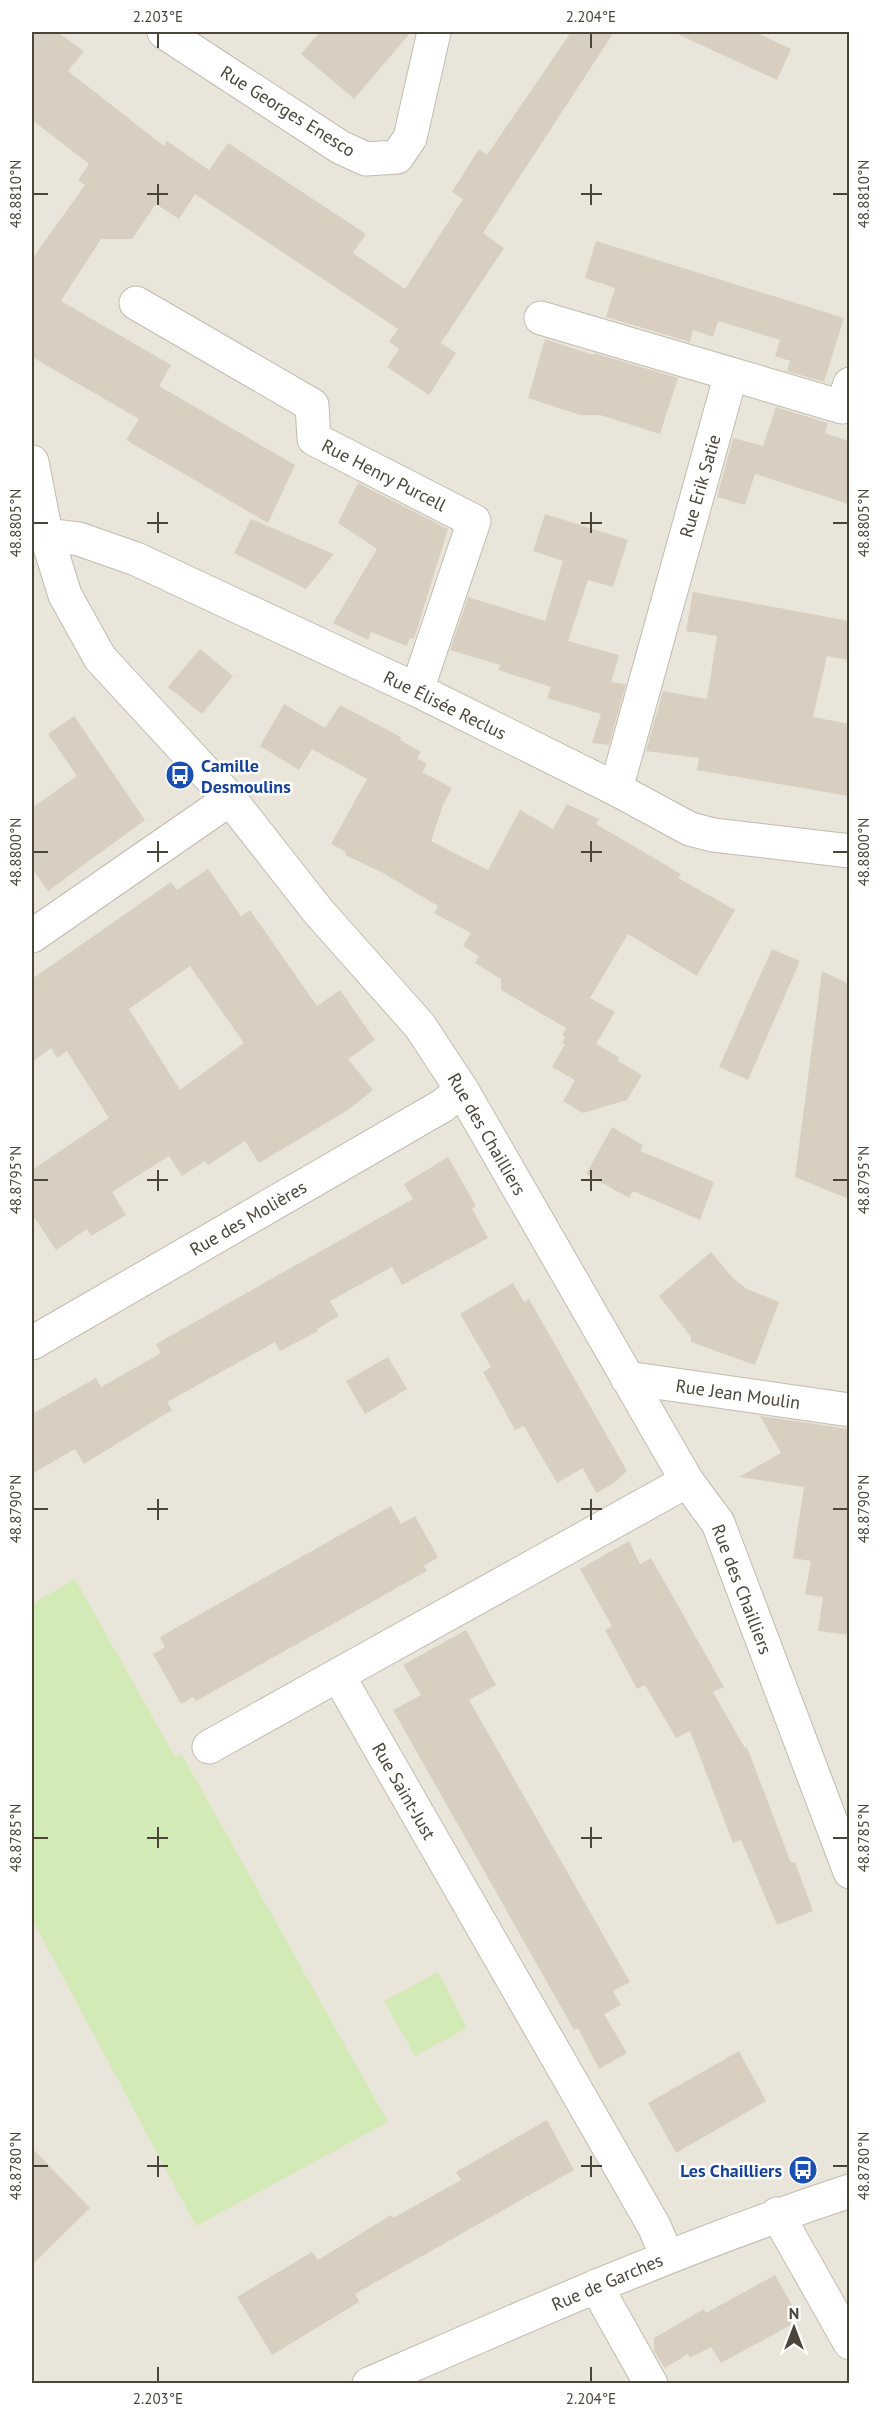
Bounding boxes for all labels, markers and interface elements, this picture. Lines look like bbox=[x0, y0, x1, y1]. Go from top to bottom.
text: 2.203°E bbox=[133, 7, 183, 26]
text: 2.204°E bbox=[566, 7, 616, 26]
street label: Rue Georges Enesco bbox=[216, 60, 360, 162]
text: 48.8810°N bbox=[6, 160, 25, 228]
text: 48.8810°N bbox=[854, 160, 873, 228]
street label: Rue Erik Satie bbox=[674, 432, 726, 540]
street label: Rue Henry Purcell bbox=[318, 434, 451, 517]
text: 48.8805°N bbox=[6, 489, 25, 557]
text: 48.8805°N bbox=[854, 489, 873, 557]
street label: Rue Élisée Reclus bbox=[380, 665, 510, 745]
place label: Camille Desmoulins bbox=[201, 754, 291, 798]
bus stop icon: Camille Desmoulins bbox=[164, 759, 196, 791]
text: 48.8800°N bbox=[6, 818, 25, 886]
text: 48.8800°N bbox=[854, 818, 873, 886]
street label: Rue des Chailliers bbox=[443, 1069, 531, 1199]
text: 48.8795°N bbox=[6, 1146, 25, 1214]
text: 48.8795°N bbox=[854, 1146, 873, 1214]
street label: Rue des Molières bbox=[185, 1175, 311, 1261]
street label: Rue Jean Moulin bbox=[674, 1374, 802, 1414]
text: 48.8790°N bbox=[6, 1475, 25, 1543]
text: 48.8790°N bbox=[854, 1475, 873, 1543]
street label: Rue des Chailliers bbox=[707, 1521, 777, 1657]
street label: Rue Saint-Just bbox=[367, 1738, 441, 1844]
text: 48.8785°N bbox=[6, 1804, 25, 1872]
text: 48.8785°N bbox=[854, 1804, 873, 1872]
text: 48.8780°N bbox=[6, 2132, 25, 2200]
text: 48.8780°N bbox=[854, 2132, 873, 2200]
bus stop icon: Les Chailliers bbox=[787, 2154, 819, 2186]
place label: Les Chailliers bbox=[680, 2159, 782, 2182]
street label: Rue de Garches bbox=[548, 2248, 666, 2316]
north arrow bbox=[764, 2298, 824, 2358]
text: N bbox=[789, 2303, 799, 2323]
text: 2.203°E bbox=[133, 2389, 183, 2408]
text: 2.204°E bbox=[566, 2389, 616, 2408]

